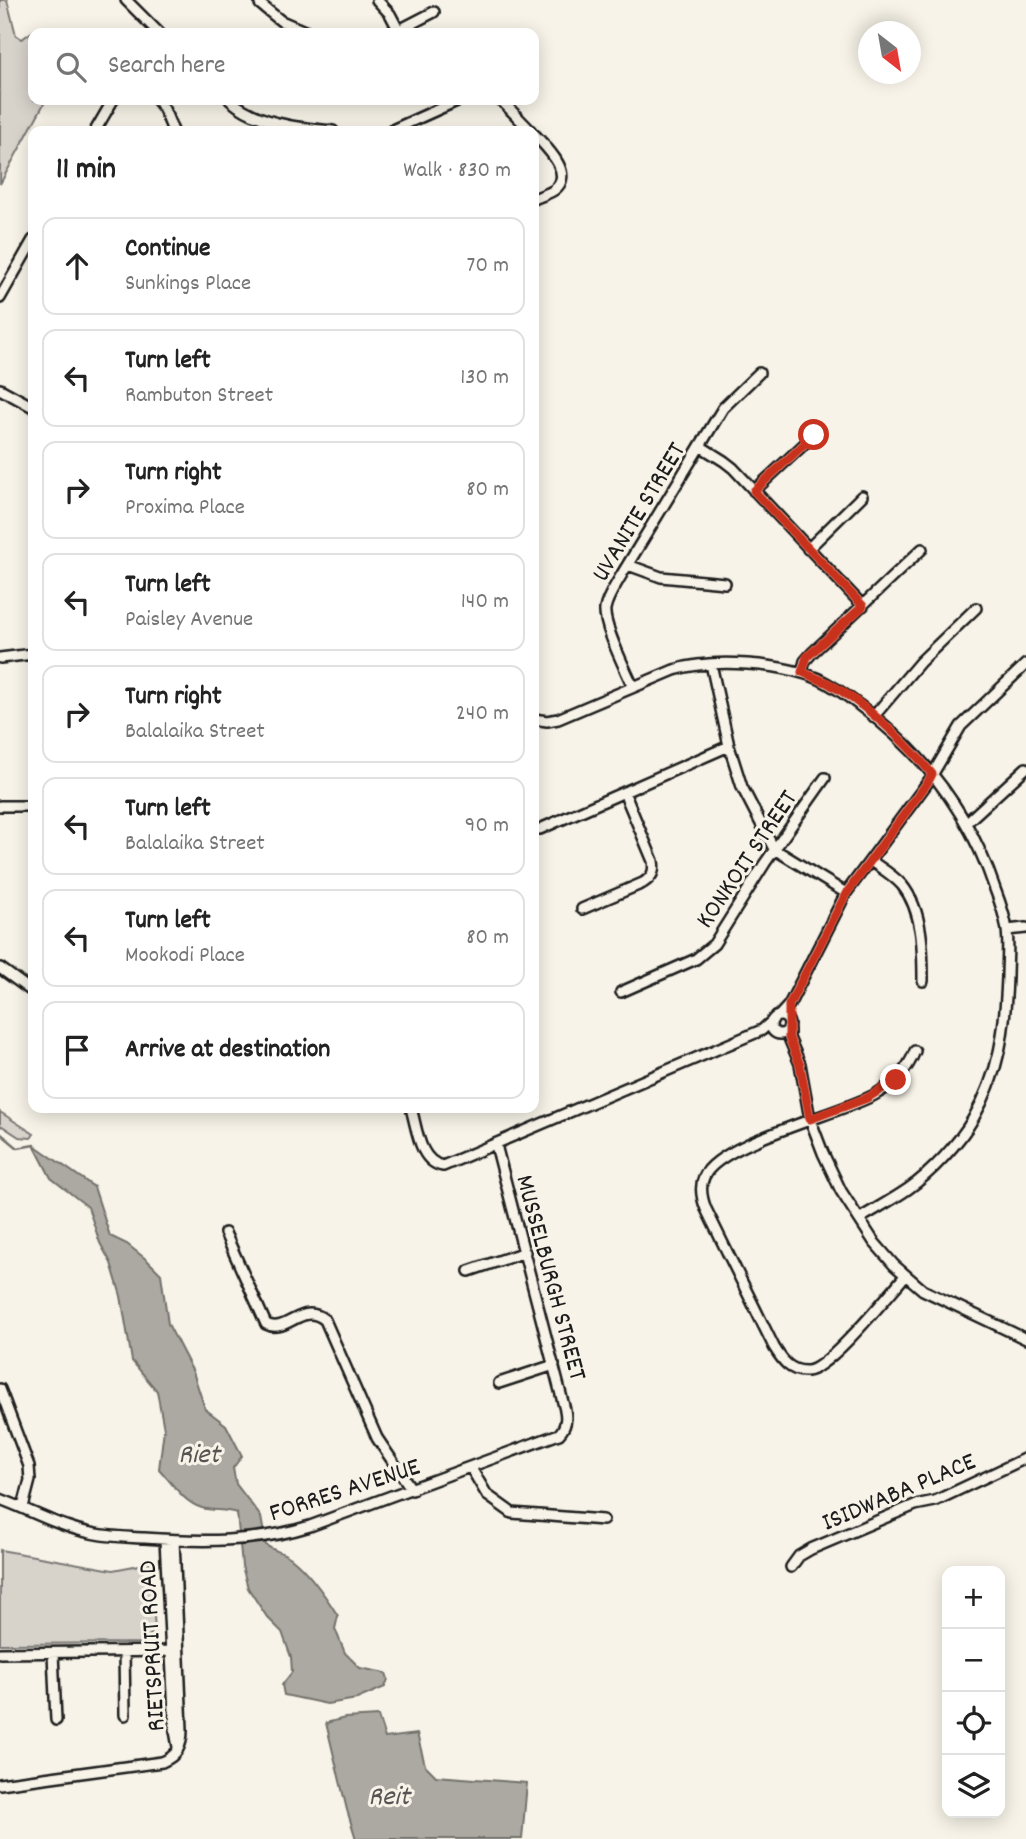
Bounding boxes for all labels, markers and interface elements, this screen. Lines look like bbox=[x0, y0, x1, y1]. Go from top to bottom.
north arrow bbox=[858, 21, 921, 84]
search box bbox=[28, 28, 539, 105]
icon: search bbox=[52, 48, 90, 86]
text: Search here bbox=[108, 48, 226, 85]
text: 11 min bbox=[56, 150, 116, 193]
text: Walk · 830 m bbox=[403, 155, 511, 188]
text: Continue bbox=[125, 231, 210, 268]
icon: ahead bbox=[58, 247, 96, 285]
text: 70 m bbox=[467, 250, 509, 283]
text: Sunkings Place bbox=[125, 268, 251, 301]
text: Turn left bbox=[125, 343, 211, 380]
icon: left bbox=[58, 359, 96, 397]
text: 130 m bbox=[460, 362, 509, 395]
text: Rambuton Street bbox=[125, 380, 273, 413]
route start bbox=[798, 419, 829, 450]
street label: UVANITE STREET bbox=[584, 436, 697, 590]
text: Turn right bbox=[125, 455, 222, 492]
icon: right bbox=[58, 471, 96, 509]
text: 80 m bbox=[466, 474, 509, 507]
text: Proxima Place bbox=[125, 492, 245, 525]
text: Turn left bbox=[125, 567, 211, 604]
icon: left bbox=[58, 583, 96, 621]
text: 140 m bbox=[461, 586, 509, 619]
text: Paisley Avenue bbox=[125, 604, 253, 637]
text: Turn right bbox=[125, 679, 222, 716]
icon: right bbox=[58, 695, 96, 733]
text: 240 m bbox=[456, 698, 509, 731]
text: Balalaika Street bbox=[125, 716, 265, 749]
street label: KONKOIT STREET bbox=[688, 783, 808, 936]
text: Turn left bbox=[125, 791, 211, 828]
icon: left bbox=[58, 807, 96, 845]
text: 90 m bbox=[465, 810, 509, 843]
text: Balalaika Street bbox=[125, 828, 265, 861]
text: Turn left bbox=[125, 903, 211, 940]
icon: left bbox=[58, 919, 96, 957]
text: 80 m bbox=[466, 922, 509, 955]
text: Mookodi Place bbox=[125, 940, 245, 973]
icon: arrive bbox=[58, 1031, 96, 1069]
text: Arrive at destination bbox=[125, 1032, 330, 1069]
route end bbox=[880, 1064, 911, 1095]
street label: MUSSELBURGH STREET bbox=[504, 1171, 595, 1385]
water label: Riet bbox=[178, 1437, 222, 1477]
street label: ISIDWABA PLACE bbox=[817, 1444, 982, 1542]
street label: FORRES AVENUE bbox=[265, 1449, 426, 1533]
street label: RIETSPRUIT ROAD bbox=[131, 1559, 176, 1732]
map controls bbox=[942, 1566, 1005, 1818]
button: + bbox=[942, 1566, 1005, 1629]
button: − bbox=[942, 1629, 1005, 1692]
button: locate bbox=[942, 1692, 1005, 1755]
button: layers bbox=[942, 1755, 1005, 1818]
water label: Reit bbox=[368, 1779, 412, 1819]

